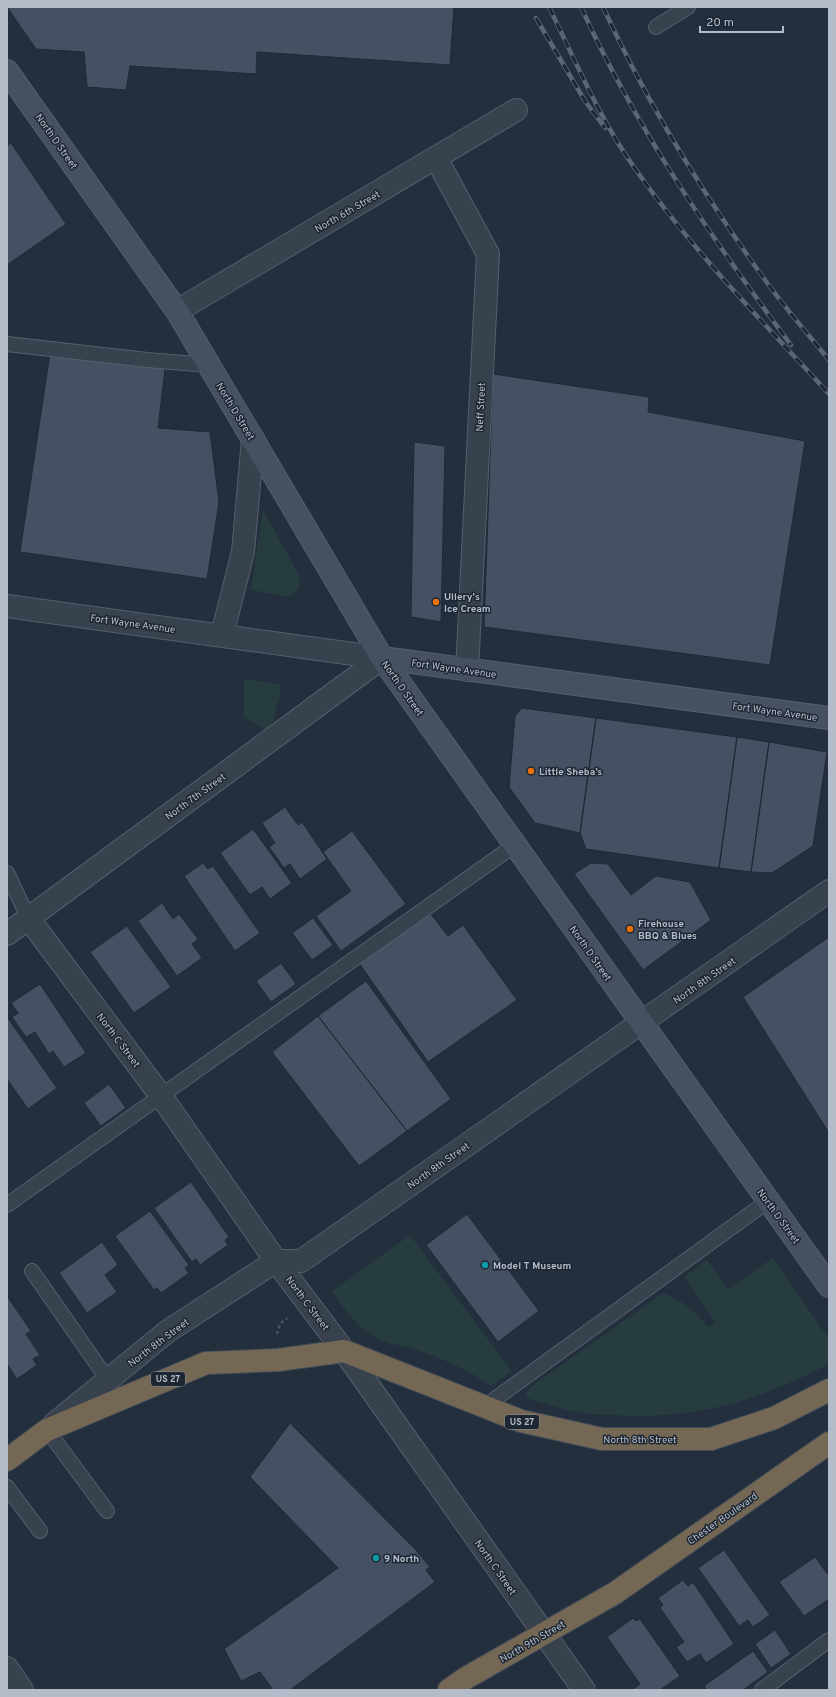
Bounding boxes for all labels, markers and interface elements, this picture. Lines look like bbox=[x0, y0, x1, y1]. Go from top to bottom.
scale bar bbox=[700, 8, 783, 34]
text: 20 m bbox=[706, 15, 734, 31]
street label: North D Street bbox=[32, 112, 80, 172]
street label: North 6th Street bbox=[313, 188, 383, 236]
street label: North D Street bbox=[212, 381, 257, 443]
street label: Neff Street bbox=[474, 382, 489, 432]
place label: Ullery's Ice Cream bbox=[444, 591, 491, 616]
marker: Ullery's Ice Cream bbox=[431, 597, 441, 607]
street label: Fort Wayne Avenue bbox=[89, 612, 176, 637]
street label: Fort Wayne Avenue bbox=[410, 657, 497, 682]
street label: North D Street bbox=[378, 659, 426, 719]
street label: Fort Wayne Avenue bbox=[731, 700, 818, 725]
marker: Little Sheba’s bbox=[526, 766, 536, 776]
place label: Little Sheba’s bbox=[539, 766, 602, 779]
street label: North 7th Street bbox=[163, 771, 229, 824]
place label: Firehouse BBQ & Blues bbox=[638, 918, 697, 943]
street label: North D Street bbox=[566, 924, 614, 984]
marker: Firehouse BBQ & Blues bbox=[625, 924, 635, 934]
street label: North 8th Street bbox=[671, 955, 739, 1008]
street label: North C Street bbox=[93, 1011, 143, 1071]
street label: North 8th Street bbox=[405, 1140, 473, 1193]
street label: North D Street bbox=[753, 1187, 802, 1247]
marker: Model T Museum bbox=[480, 1260, 490, 1270]
place label: Model T Museum bbox=[493, 1260, 571, 1273]
street label: North C Street bbox=[282, 1274, 332, 1334]
street label: North 8th Street bbox=[126, 1316, 192, 1370]
road number: US 27 bbox=[151, 1372, 185, 1386]
road number: US 27 bbox=[505, 1415, 539, 1429]
street label: North 8th Street bbox=[603, 1434, 677, 1447]
street label: Chester Boulevard bbox=[685, 1490, 760, 1548]
street label: North C Street bbox=[471, 1538, 519, 1598]
marker: 9 North bbox=[371, 1553, 381, 1563]
place label: 9 North bbox=[384, 1553, 419, 1566]
street label: North 9th Street bbox=[498, 1618, 568, 1666]

